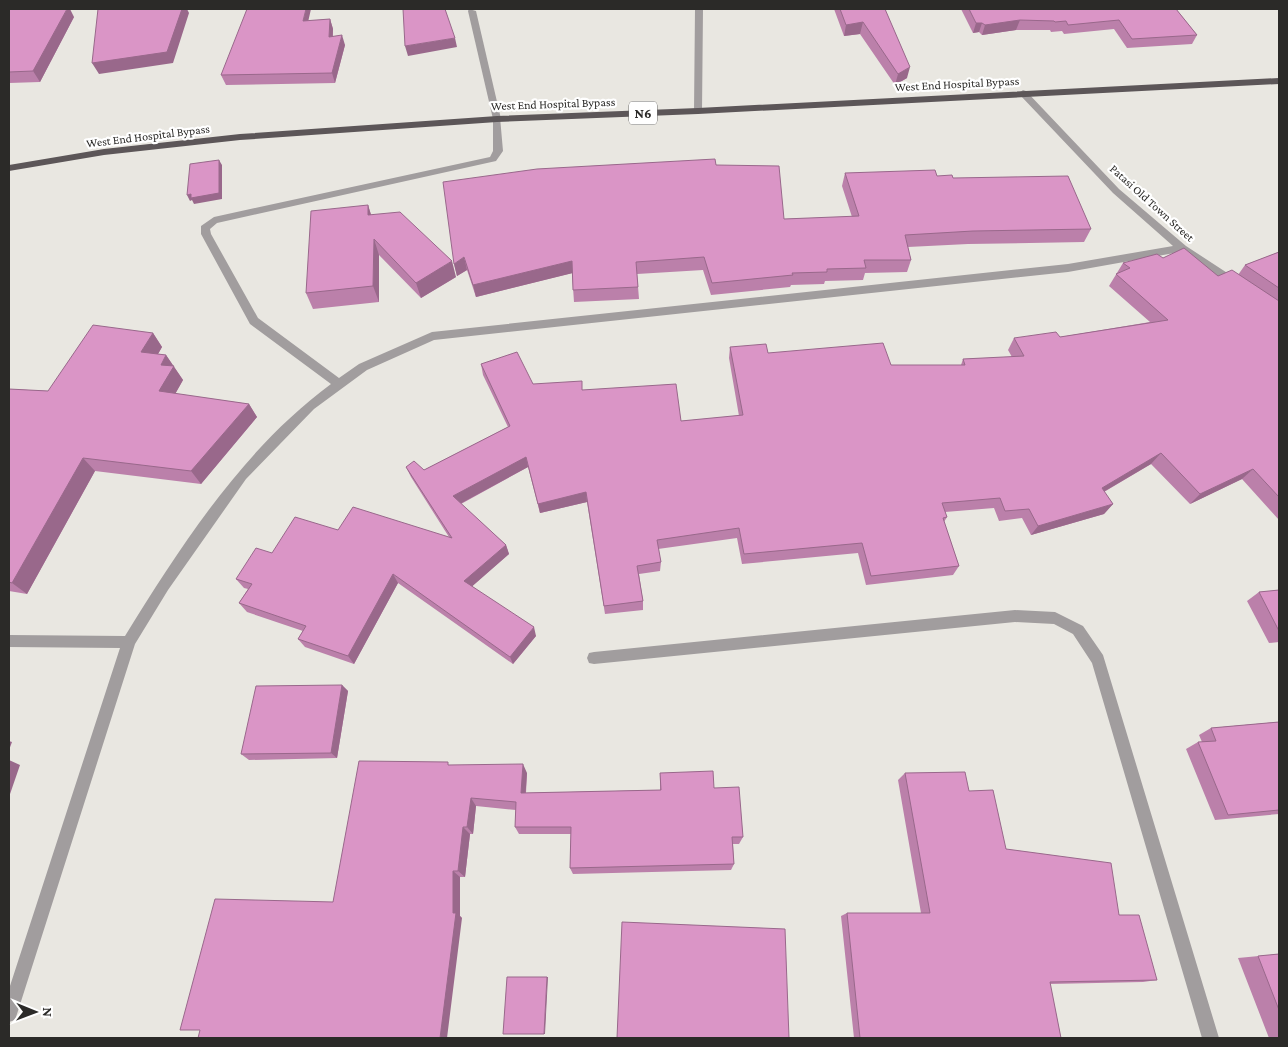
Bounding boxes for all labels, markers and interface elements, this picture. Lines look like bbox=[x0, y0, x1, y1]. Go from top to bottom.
street label: West End Hospital Bypass bbox=[894, 74, 1020, 94]
street label: West End Hospital Bypass bbox=[491, 95, 616, 113]
road number: N6 bbox=[629, 102, 657, 125]
street label: West End Hospital Bypass bbox=[85, 121, 211, 151]
street label: Patasi Old Town Street bbox=[1107, 162, 1198, 245]
north arrow bbox=[10, 987, 60, 1037]
text: N bbox=[40, 1007, 56, 1018]

